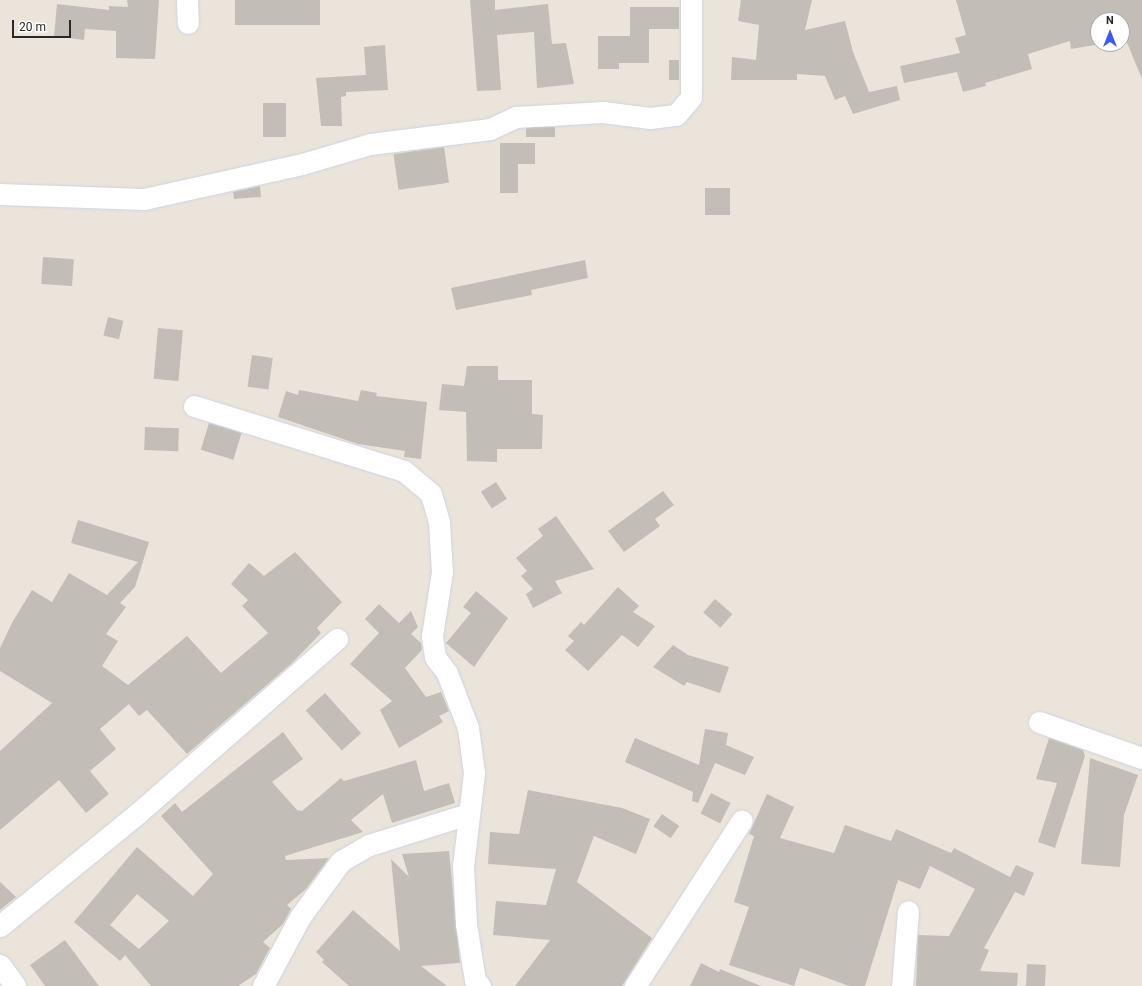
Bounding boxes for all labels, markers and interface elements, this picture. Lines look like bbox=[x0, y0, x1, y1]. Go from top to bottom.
scale bar bbox=[14, 12, 73, 38]
north arrow bbox=[1090, 12, 1130, 52]
text: N bbox=[1106, 14, 1114, 27]
text: 20 m bbox=[19, 20, 46, 34]

